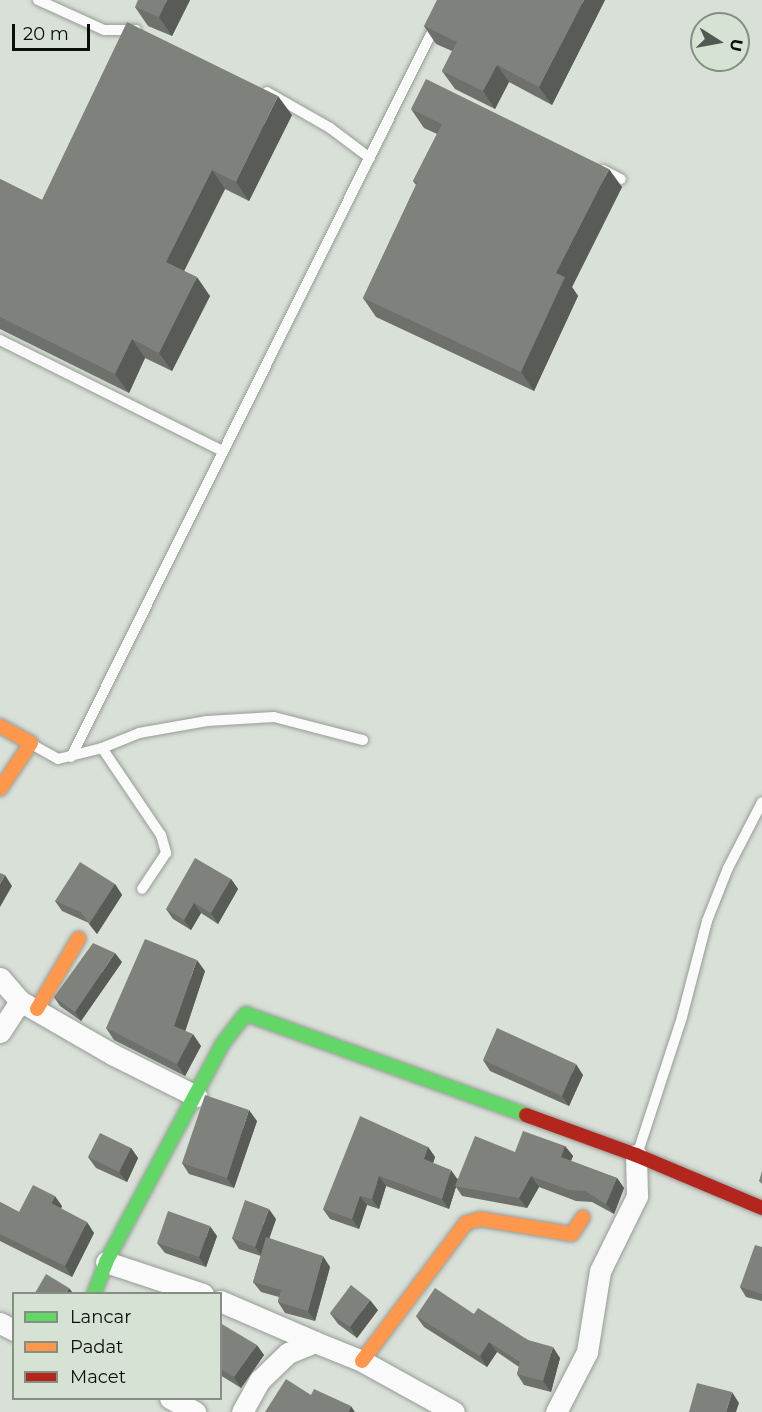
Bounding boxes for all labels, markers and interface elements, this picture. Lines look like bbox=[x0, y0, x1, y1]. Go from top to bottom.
scale bar bbox=[15, 12, 93, 50]
north arrow bbox=[690, 12, 750, 72]
text: 20 m bbox=[23, 23, 69, 45]
text: U bbox=[726, 37, 747, 53]
legend bbox=[12, 1292, 222, 1400]
text: Lancar bbox=[70, 1306, 131, 1328]
text: Padat bbox=[70, 1336, 123, 1358]
text: Macet bbox=[70, 1366, 126, 1388]

